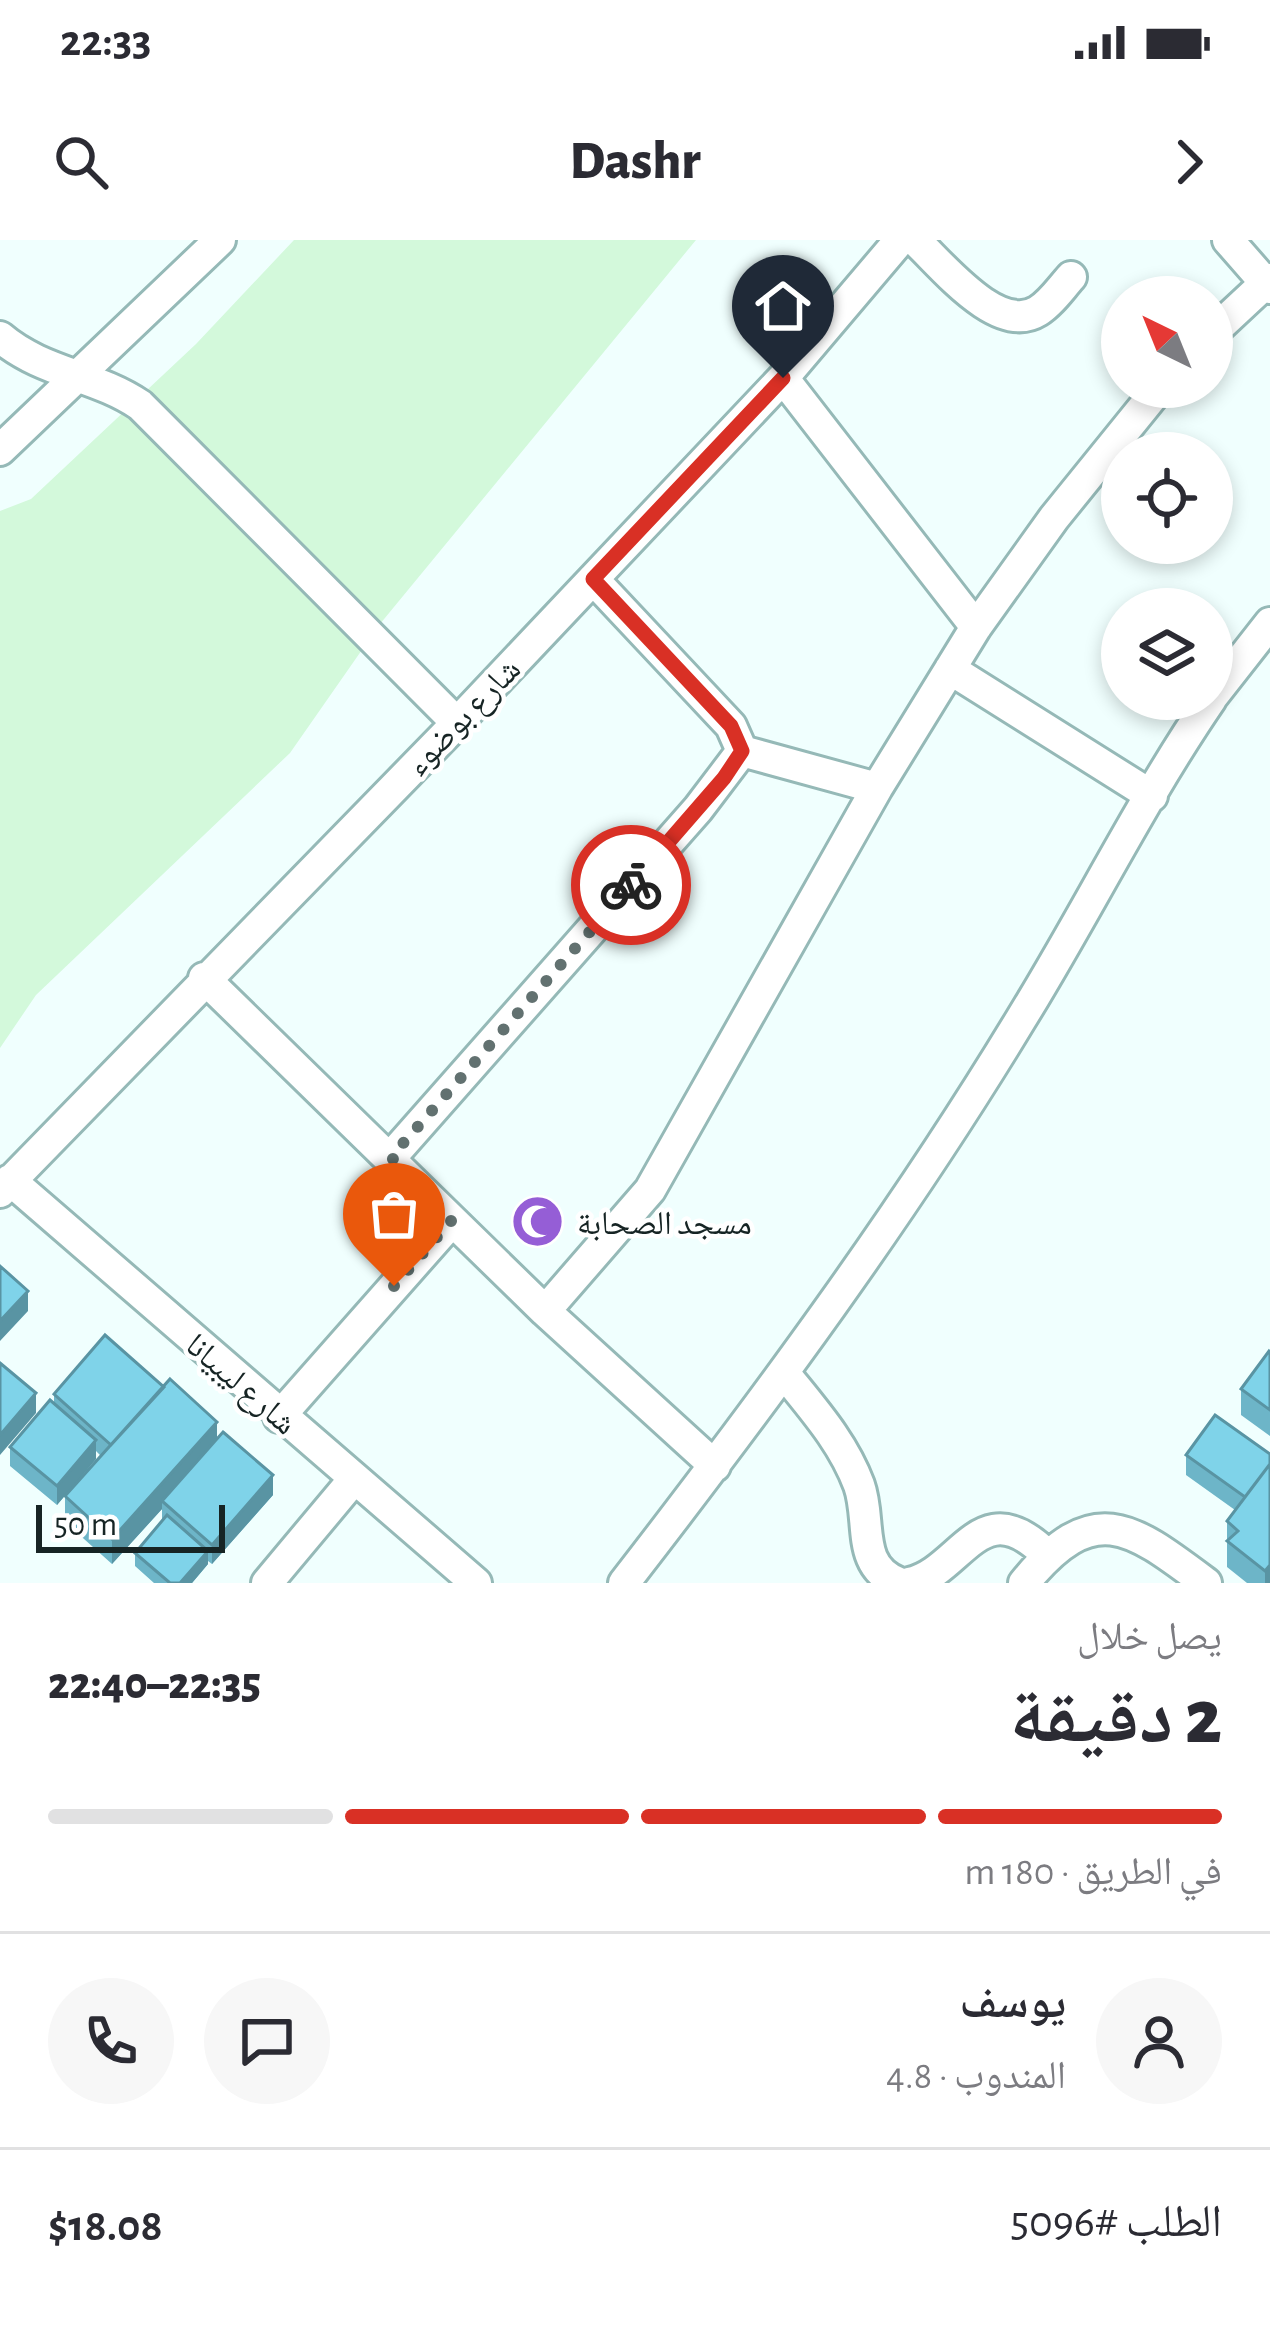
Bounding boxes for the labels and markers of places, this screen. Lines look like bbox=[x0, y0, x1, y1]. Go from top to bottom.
pin bbox=[732, 255, 834, 378]
pin bbox=[343, 1163, 445, 1286]
mosque icon: مسجد الصحابة bbox=[510, 1194, 566, 1250]
place label: مسجد الصحابة bbox=[577, 1208, 752, 1241]

